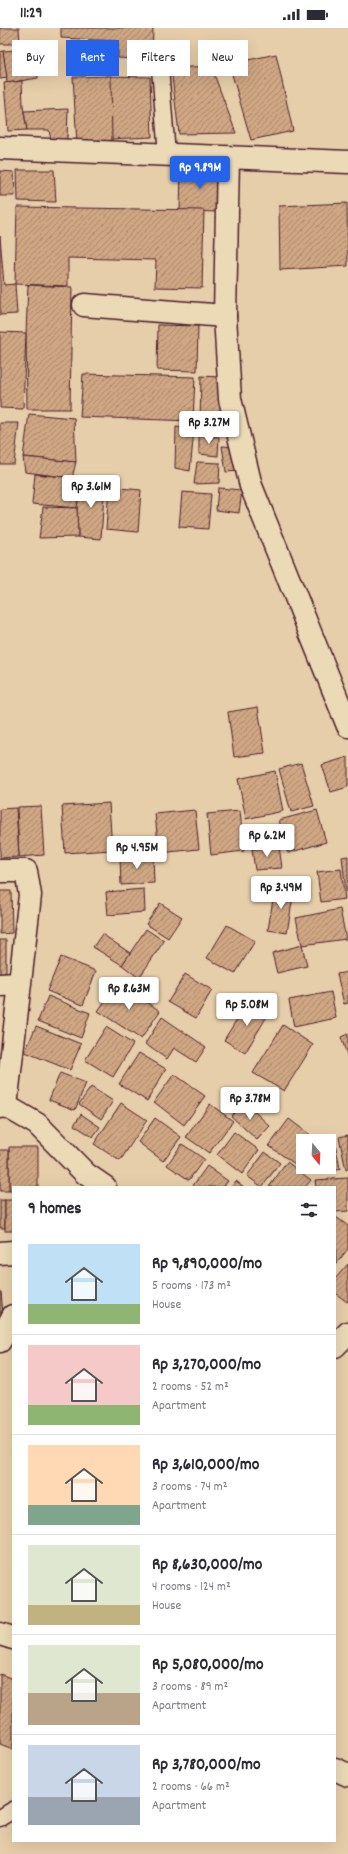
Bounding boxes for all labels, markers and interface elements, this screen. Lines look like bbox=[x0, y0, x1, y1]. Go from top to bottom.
text: 11:29 bbox=[20, 3, 43, 25]
chip: Buy bbox=[12, 40, 58, 76]
chip: Rent bbox=[66, 40, 119, 76]
chip: Filters bbox=[127, 40, 190, 76]
chip: New bbox=[198, 40, 248, 76]
pin: Rp 9.89M bbox=[159, 156, 241, 190]
text: Rp 9.89M bbox=[179, 159, 221, 178]
pin: Rp 3.27M bbox=[168, 411, 250, 445]
text: Rp 3.27M bbox=[188, 414, 230, 433]
pin: Rp 3.61M bbox=[50, 475, 132, 509]
text: Rp 3.61M bbox=[71, 478, 111, 497]
pin: Rp 6.2M bbox=[230, 824, 304, 858]
text: Rp 6.2M bbox=[248, 827, 286, 846]
pin: Rp 4.95M bbox=[96, 836, 178, 870]
text: Rp 4.95M bbox=[116, 839, 158, 858]
pin: Rp 3.49M bbox=[240, 876, 322, 910]
text: Rp 3.49M bbox=[260, 879, 302, 898]
pin: Rp 8.63M bbox=[88, 977, 170, 1011]
text: Rp 8.63M bbox=[108, 980, 150, 999]
pin: Rp 5.08M bbox=[206, 993, 288, 1027]
text: Rp 5.08M bbox=[225, 996, 269, 1015]
pin: Rp 3.78M bbox=[209, 1087, 291, 1121]
text: Rp 3.78M bbox=[229, 1090, 271, 1109]
north arrow bbox=[296, 1134, 336, 1174]
map controls bbox=[296, 1134, 336, 1174]
text: 9 homes bbox=[28, 1198, 81, 1222]
icon: filters bbox=[298, 1199, 320, 1221]
text: Rp 9,890,000/mo bbox=[152, 1253, 262, 1277]
icon: home bbox=[60, 1260, 108, 1308]
text: 5 rooms · 173 m² bbox=[152, 1277, 231, 1296]
text: House bbox=[152, 1296, 181, 1315]
text: Rp 3,270,000/mo bbox=[152, 1354, 261, 1378]
icon: home bbox=[60, 1361, 108, 1409]
text: 2 rooms · 52 m² bbox=[152, 1378, 229, 1397]
text: Apartment bbox=[152, 1397, 206, 1416]
text: Rp 3,610,000/mo bbox=[152, 1454, 259, 1478]
icon: home bbox=[60, 1461, 108, 1509]
text: 3 rooms · 74 m² bbox=[152, 1478, 228, 1497]
text: Apartment bbox=[152, 1497, 206, 1516]
text: Rp 8,630,000/mo bbox=[152, 1554, 262, 1578]
icon: home bbox=[60, 1561, 108, 1609]
text: 4 rooms · 124 m² bbox=[152, 1578, 231, 1597]
text: House bbox=[152, 1597, 181, 1616]
text: Rp 5,080,000/mo bbox=[152, 1654, 264, 1678]
icon: home bbox=[60, 1661, 108, 1709]
text: 3 rooms · 89 m² bbox=[152, 1678, 228, 1697]
text: Apartment bbox=[152, 1697, 206, 1716]
text: Rp 3,780,000/mo bbox=[152, 1754, 261, 1778]
icon: home bbox=[60, 1761, 108, 1809]
text: 2 rooms · 66 m² bbox=[152, 1778, 230, 1797]
text: Apartment bbox=[152, 1797, 206, 1816]

